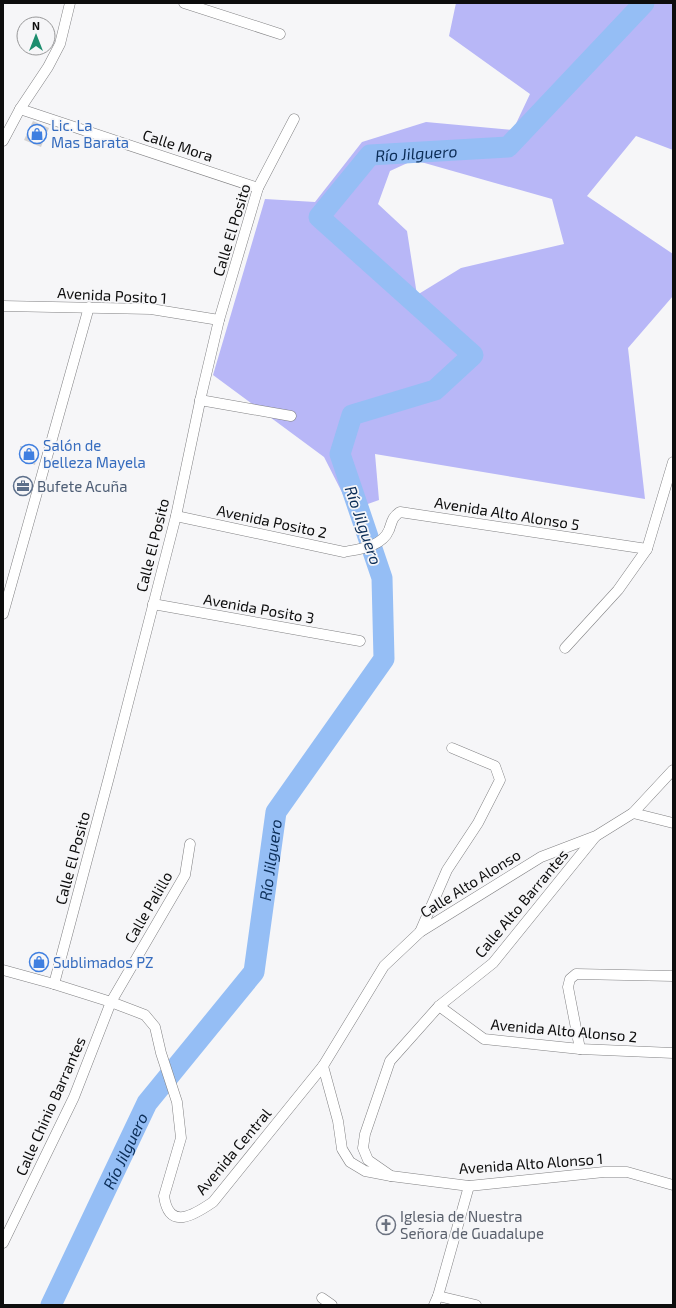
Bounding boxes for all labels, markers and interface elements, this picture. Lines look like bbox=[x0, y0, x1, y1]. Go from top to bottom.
north arrow bbox=[16, 16, 56, 56]
text: N bbox=[32, 19, 40, 32]
place label: Lic. La Mas Barata bbox=[51, 116, 129, 151]
shop icon: Lic. La Mas Barata bbox=[26, 123, 48, 145]
street label: Calle Mora bbox=[140, 125, 216, 165]
water label: Río Jilguero bbox=[375, 140, 458, 164]
street label: Calle El Posito bbox=[208, 182, 254, 278]
street label: Avenida Posito 1 bbox=[57, 283, 167, 307]
place label: Salón de belleza Mayela bbox=[43, 436, 146, 471]
shop icon: Salón de belleza Mayela bbox=[18, 443, 40, 465]
office icon: Bufete Acuña bbox=[12, 475, 34, 497]
place label: Bufete Acuña bbox=[37, 477, 127, 495]
water label: Río Jilguero bbox=[342, 483, 386, 567]
street label: Avenida Alto Alonso 5 bbox=[433, 493, 581, 533]
street label: Calle El Posito bbox=[132, 496, 172, 594]
street label: Avenida Posito 2 bbox=[215, 501, 329, 541]
street label: Avenida Posito 3 bbox=[202, 589, 316, 627]
street label: Calle El Posito bbox=[51, 809, 93, 907]
water label: Río Jilguero bbox=[254, 818, 284, 902]
street label: Calle Alto Alonso bbox=[417, 845, 523, 921]
street label: Calle Alto Barrantes bbox=[470, 845, 572, 961]
street label: Calle Palillo bbox=[120, 868, 176, 946]
shop icon: Sublimados PZ bbox=[28, 951, 50, 973]
place label: Sublimados PZ bbox=[53, 953, 153, 971]
street label: Avenida Alto Alonso 2 bbox=[490, 1015, 638, 1045]
street label: Calle Chinio Barrantes bbox=[11, 1034, 89, 1178]
street label: Avenida Central bbox=[192, 1104, 275, 1198]
water label: Río Jilguero bbox=[98, 1109, 151, 1192]
street label: Avenida Alto Alonso 1 bbox=[458, 1149, 604, 1177]
place label: Iglesia de Nuestra Señora de Guadalupe bbox=[400, 1207, 544, 1242]
church icon: Iglesia de Nuestra Señora de Guadalupe bbox=[375, 1214, 397, 1236]

